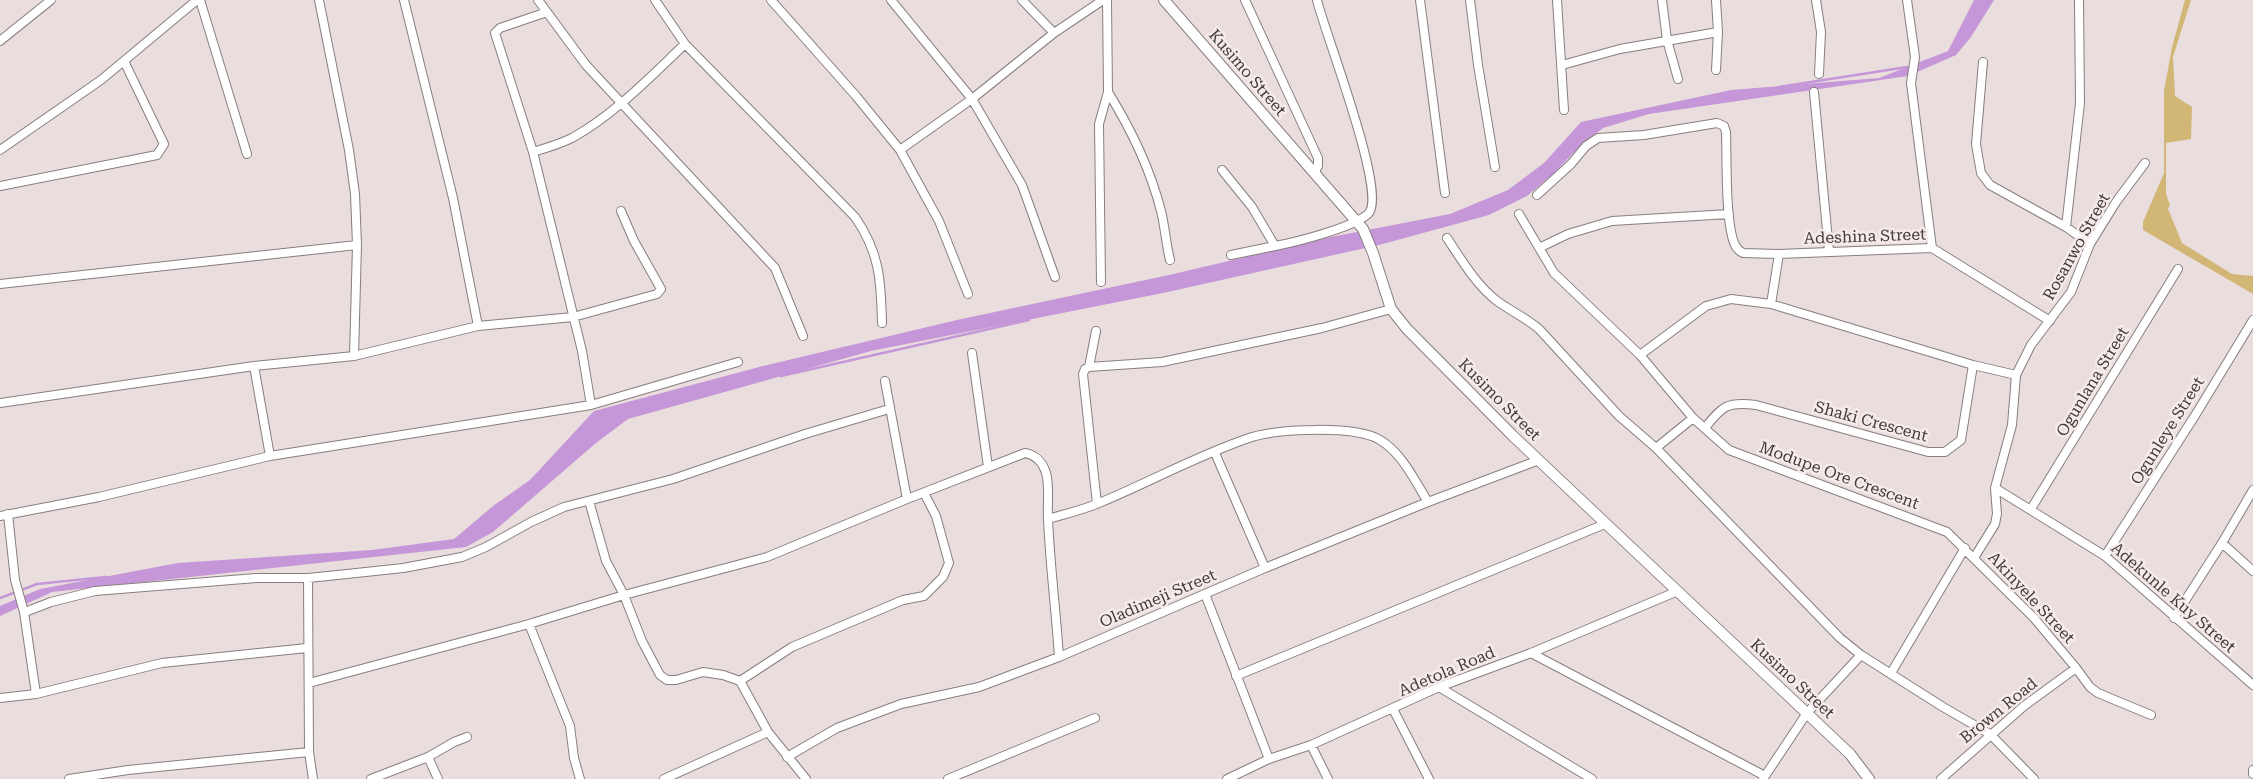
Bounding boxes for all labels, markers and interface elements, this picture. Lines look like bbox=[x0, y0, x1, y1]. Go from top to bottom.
street label: Kusimo Street bbox=[1204, 26, 1290, 120]
street label: Rosanwo Street bbox=[2040, 190, 2114, 304]
street label: Adeshina Street bbox=[1804, 225, 1926, 249]
street label: Ogunlana Street bbox=[2053, 324, 2133, 440]
street label: Kusimo Street bbox=[1454, 355, 1544, 445]
street label: Ogunleye Street bbox=[2127, 374, 2209, 488]
street label: Shaki Crescent bbox=[1812, 398, 1930, 446]
street label: Modupe Ore Crescent bbox=[1756, 438, 1922, 514]
street label: Adekunle Kuy Street bbox=[2107, 539, 2239, 657]
street label: Akinyele Street bbox=[1984, 548, 2078, 648]
street label: Oladimeji Street bbox=[1097, 566, 1219, 632]
street label: Kusimo Street bbox=[1746, 635, 1838, 723]
street label: Adetola Road bbox=[1396, 643, 1498, 701]
street label: Brown Road bbox=[1957, 674, 2041, 748]

